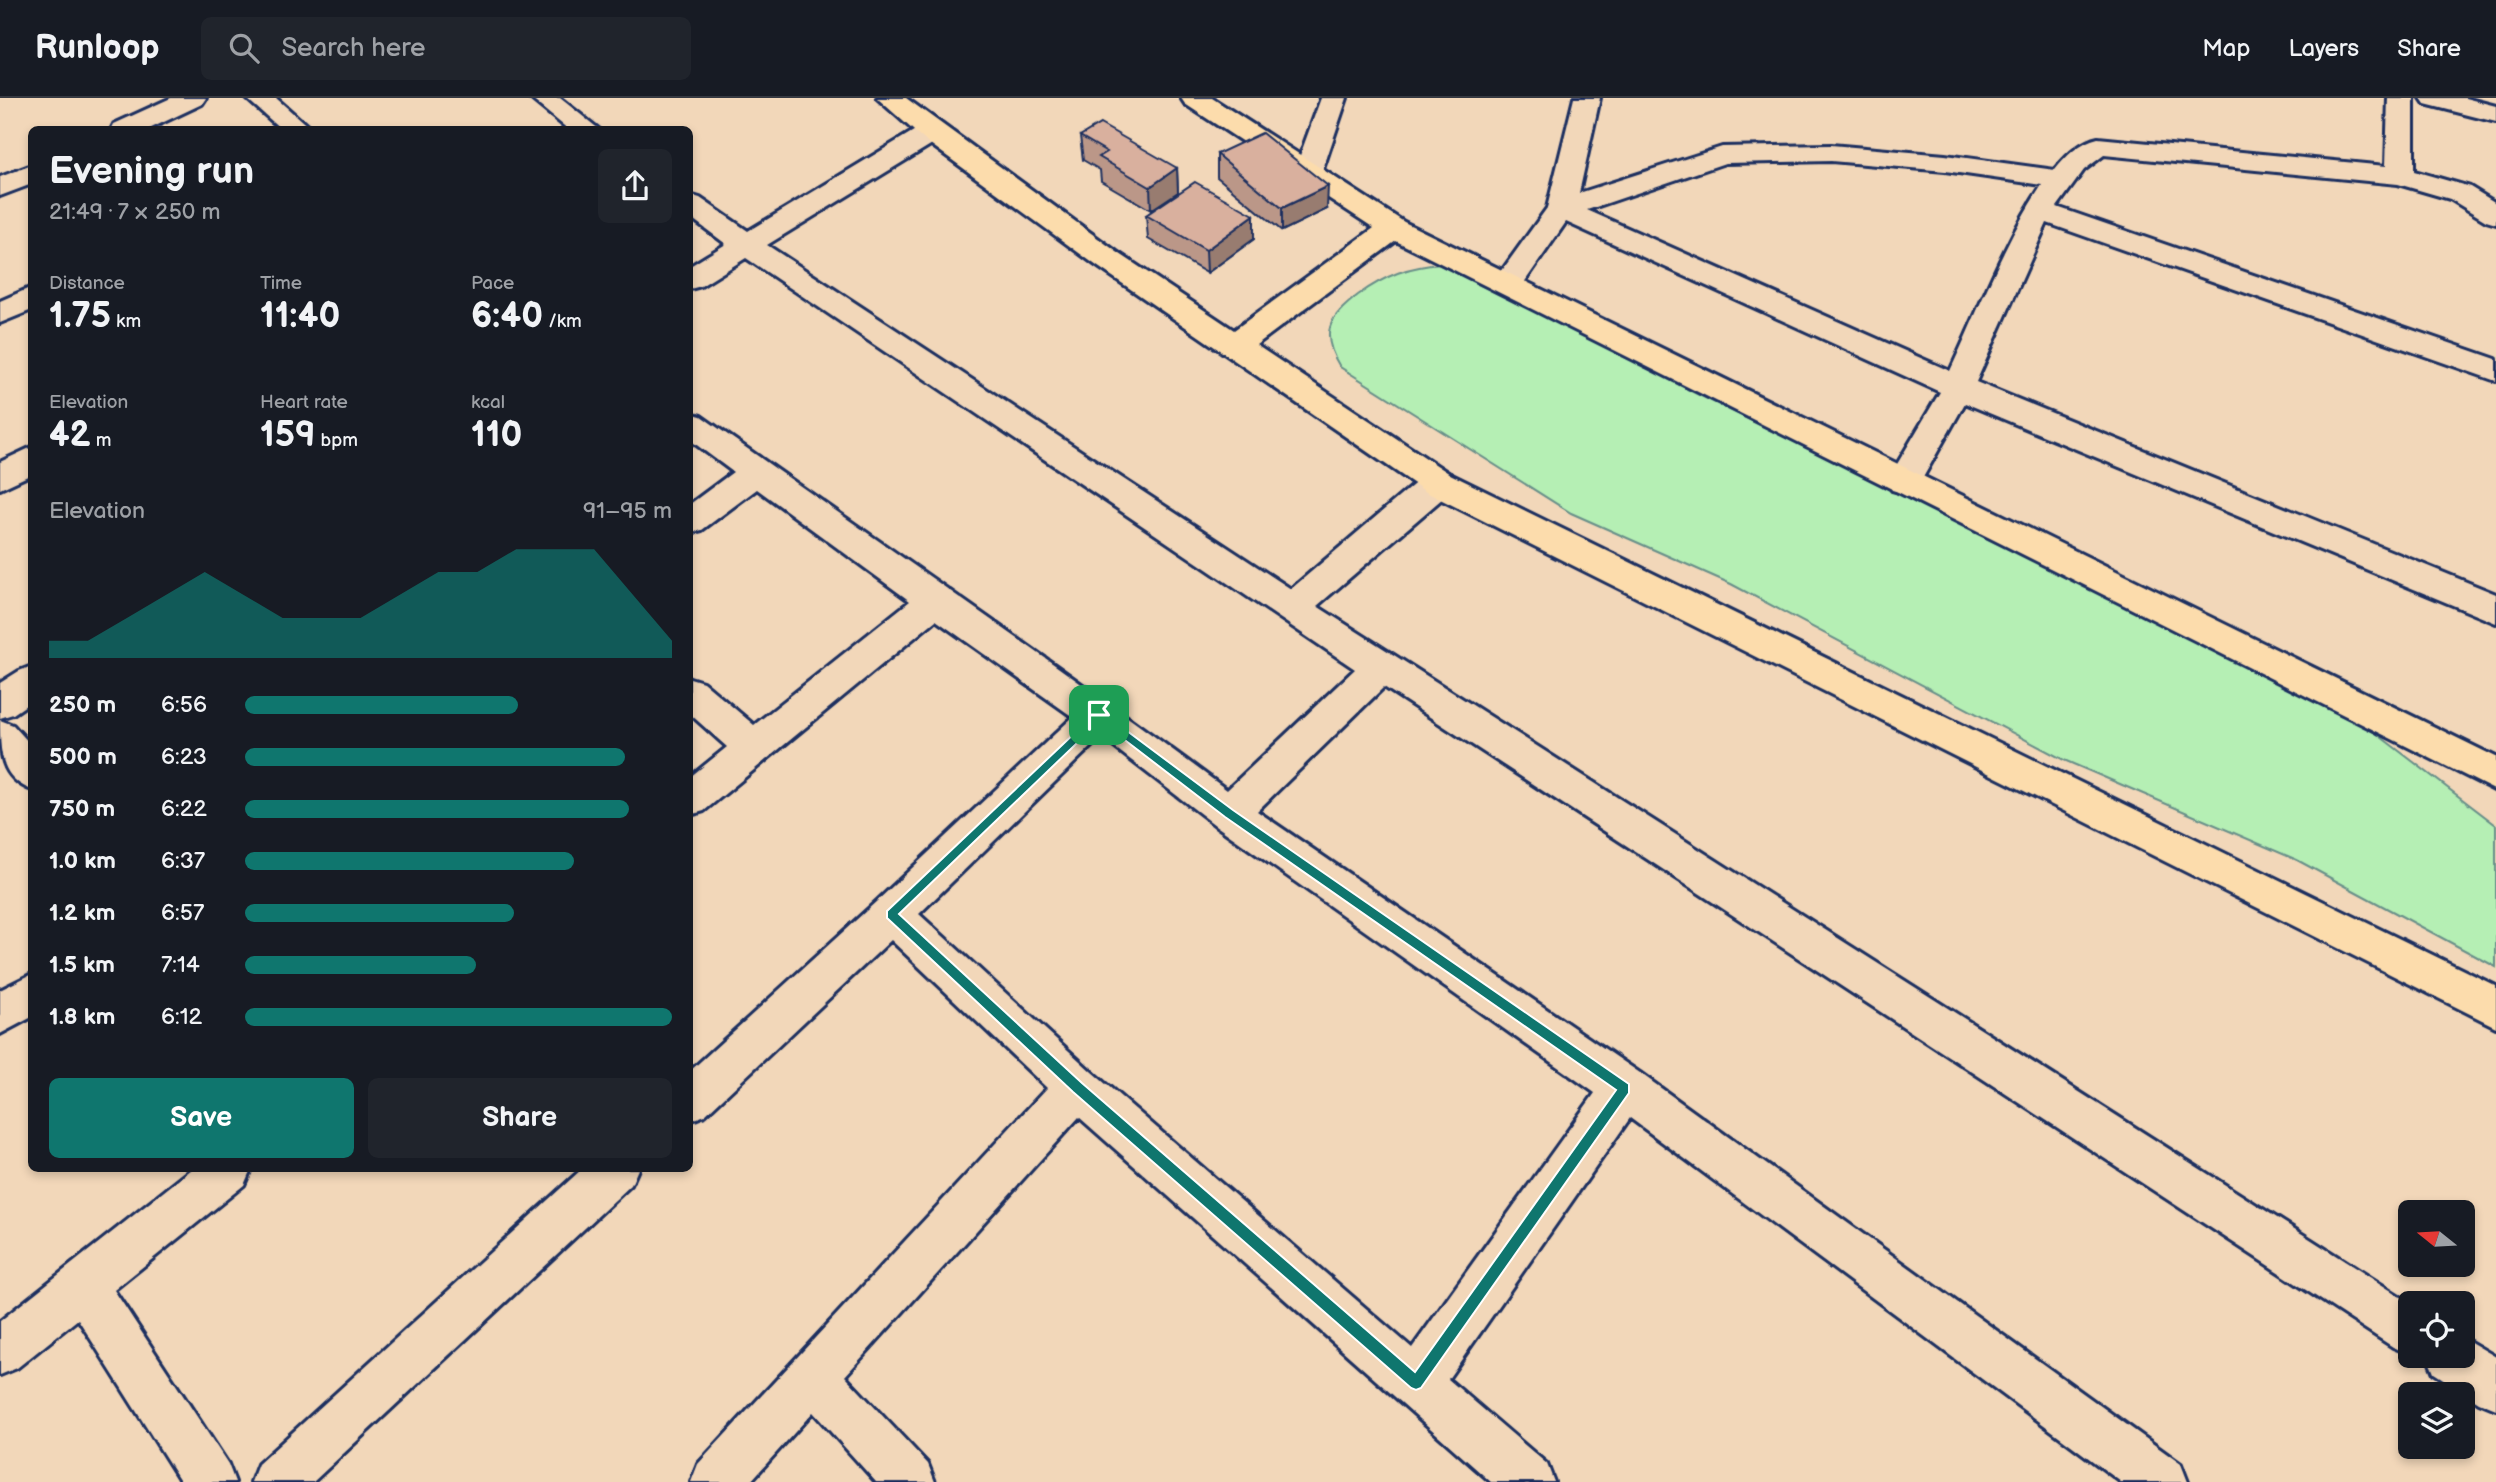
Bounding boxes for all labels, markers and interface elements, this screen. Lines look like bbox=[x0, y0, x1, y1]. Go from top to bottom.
search box bbox=[201, 17, 691, 80]
text: Runloop bbox=[35, 28, 159, 68]
icon: search bbox=[225, 29, 263, 67]
text: Search here bbox=[281, 33, 425, 64]
text: Map bbox=[2202, 34, 2250, 63]
text: Layers bbox=[2288, 34, 2359, 63]
text: Share bbox=[2397, 34, 2461, 63]
text: Evening run bbox=[49, 149, 254, 194]
button: share bbox=[598, 149, 672, 223]
text: 21:49 · 7 × 250 m bbox=[49, 198, 221, 226]
text: Distance bbox=[49, 272, 125, 295]
text: Time bbox=[260, 272, 302, 295]
text: Pace bbox=[471, 272, 514, 295]
text: 1.75 bbox=[49, 295, 111, 338]
text: 11:40 bbox=[260, 295, 340, 338]
text: 6:40 bbox=[471, 295, 543, 338]
text: km bbox=[111, 310, 141, 333]
text: /km bbox=[543, 310, 582, 333]
text: Elevation bbox=[49, 391, 128, 414]
text: Heart rate bbox=[260, 391, 348, 414]
text: kcal bbox=[471, 391, 505, 414]
text: 42 bbox=[49, 414, 91, 457]
text: 159 bbox=[260, 414, 315, 457]
text: 110 bbox=[471, 414, 522, 457]
text: m bbox=[91, 429, 111, 452]
text: bpm bbox=[315, 429, 358, 452]
text: Elevation bbox=[49, 497, 145, 525]
text: 91–95 m bbox=[583, 497, 672, 525]
pin bbox=[1069, 685, 1129, 745]
text: 250 m bbox=[49, 691, 116, 719]
text: 6:56 bbox=[161, 691, 207, 719]
icon: arrive bbox=[1080, 696, 1118, 734]
text: 500 m bbox=[49, 743, 117, 771]
text: 6:23 bbox=[161, 743, 207, 771]
text: 750 m bbox=[49, 795, 115, 823]
text: 6:22 bbox=[161, 795, 207, 823]
text: 1.0 km bbox=[49, 847, 116, 875]
text: 6:37 bbox=[161, 847, 205, 875]
text: 1.2 km bbox=[49, 899, 115, 927]
text: 6:57 bbox=[161, 899, 204, 927]
text: 1.5 km bbox=[49, 951, 115, 979]
text: 7:14 bbox=[161, 951, 200, 979]
text: 1.8 km bbox=[49, 1003, 115, 1031]
text: 6:12 bbox=[161, 1003, 202, 1031]
button: Save bbox=[49, 1078, 354, 1158]
button: Share bbox=[368, 1078, 672, 1158]
north arrow bbox=[2398, 1200, 2474, 1278]
map controls bbox=[2398, 1200, 2475, 1459]
button: locate bbox=[2398, 1291, 2475, 1368]
button: layers bbox=[2398, 1382, 2475, 1459]

